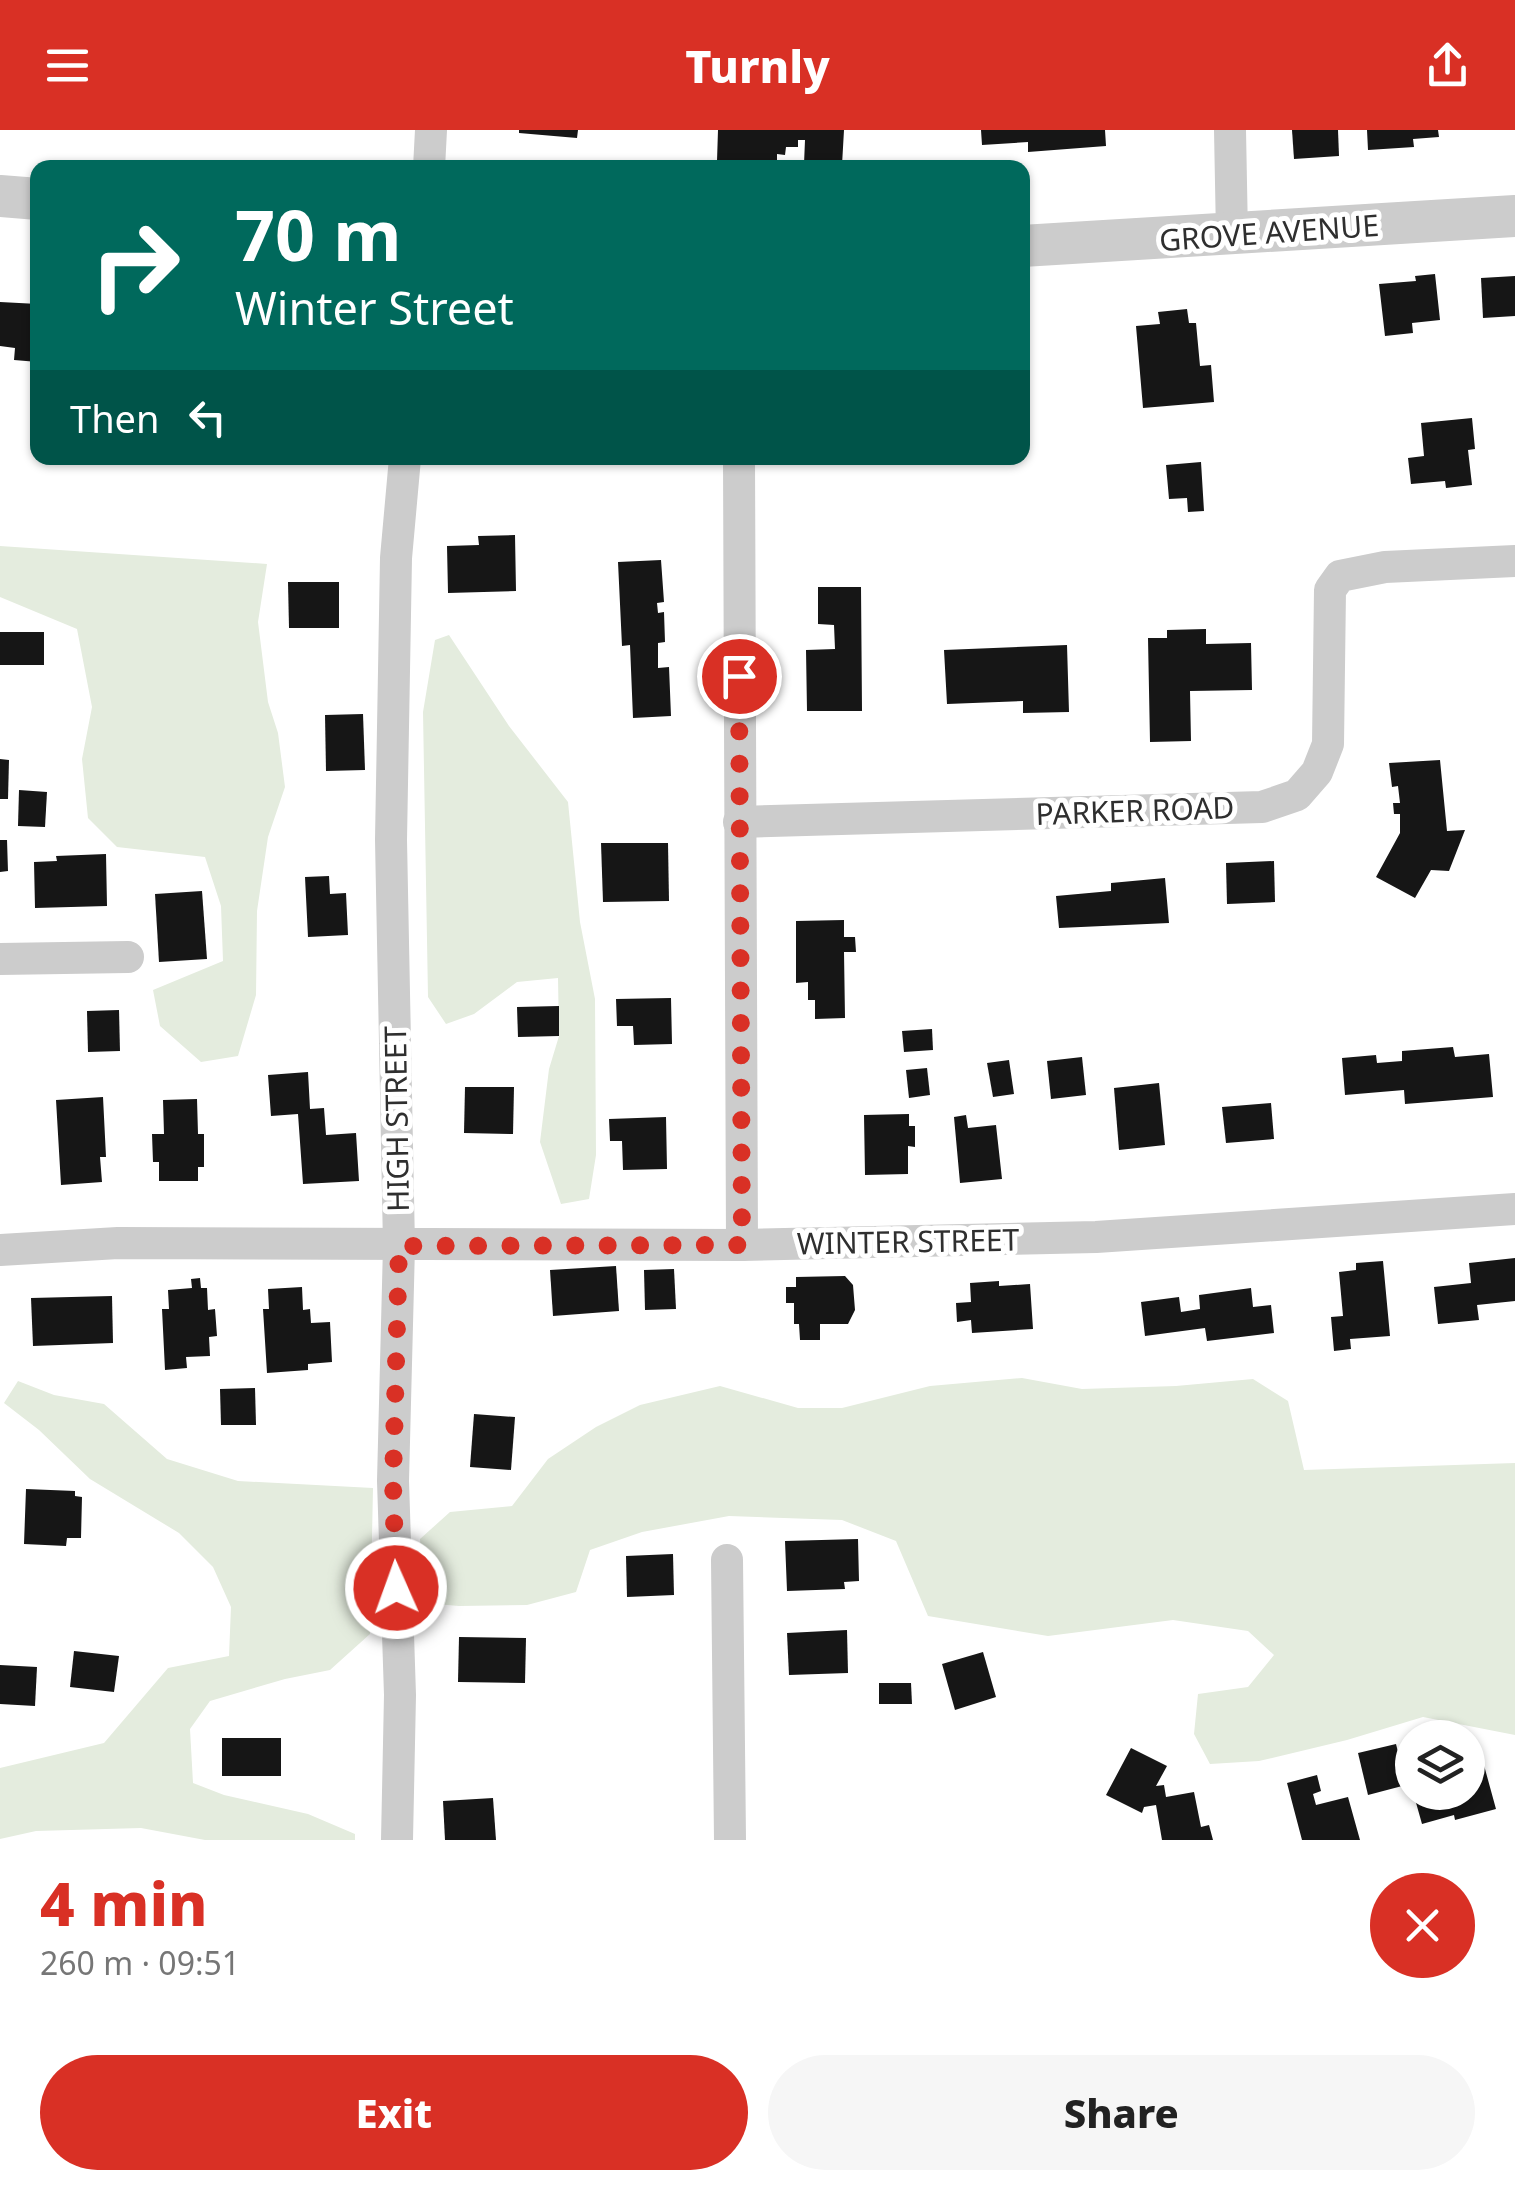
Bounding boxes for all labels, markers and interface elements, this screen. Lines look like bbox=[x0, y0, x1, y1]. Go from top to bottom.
text: Turnly bbox=[685, 35, 830, 96]
icon: menu bbox=[40, 38, 95, 93]
icon: share bbox=[1420, 38, 1475, 93]
text: 70 m bbox=[235, 186, 402, 282]
icon: right bbox=[70, 200, 200, 330]
street label: GROVE AVENUE bbox=[1158, 204, 1380, 260]
text: Winter Street bbox=[235, 277, 514, 338]
icon: left bbox=[180, 390, 235, 445]
text: Then bbox=[70, 392, 160, 444]
pin bbox=[697, 634, 782, 719]
icon: arrive bbox=[712, 649, 767, 704]
street label: PARKER ROAD bbox=[1035, 786, 1235, 834]
street label: HIGH STREET bbox=[374, 1025, 418, 1212]
street label: WINTER STREET bbox=[796, 1219, 1020, 1263]
position arrow bbox=[344, 1536, 448, 1640]
map controls bbox=[1395, 1720, 1485, 1810]
button: layers bbox=[1395, 1720, 1485, 1810]
text: 4 min bbox=[40, 1862, 208, 1944]
button: close bbox=[1370, 1873, 1475, 1978]
text: 260 m · 09:51 bbox=[40, 1941, 240, 1984]
button: Exit bbox=[40, 2055, 748, 2170]
button: Share bbox=[768, 2055, 1475, 2170]

